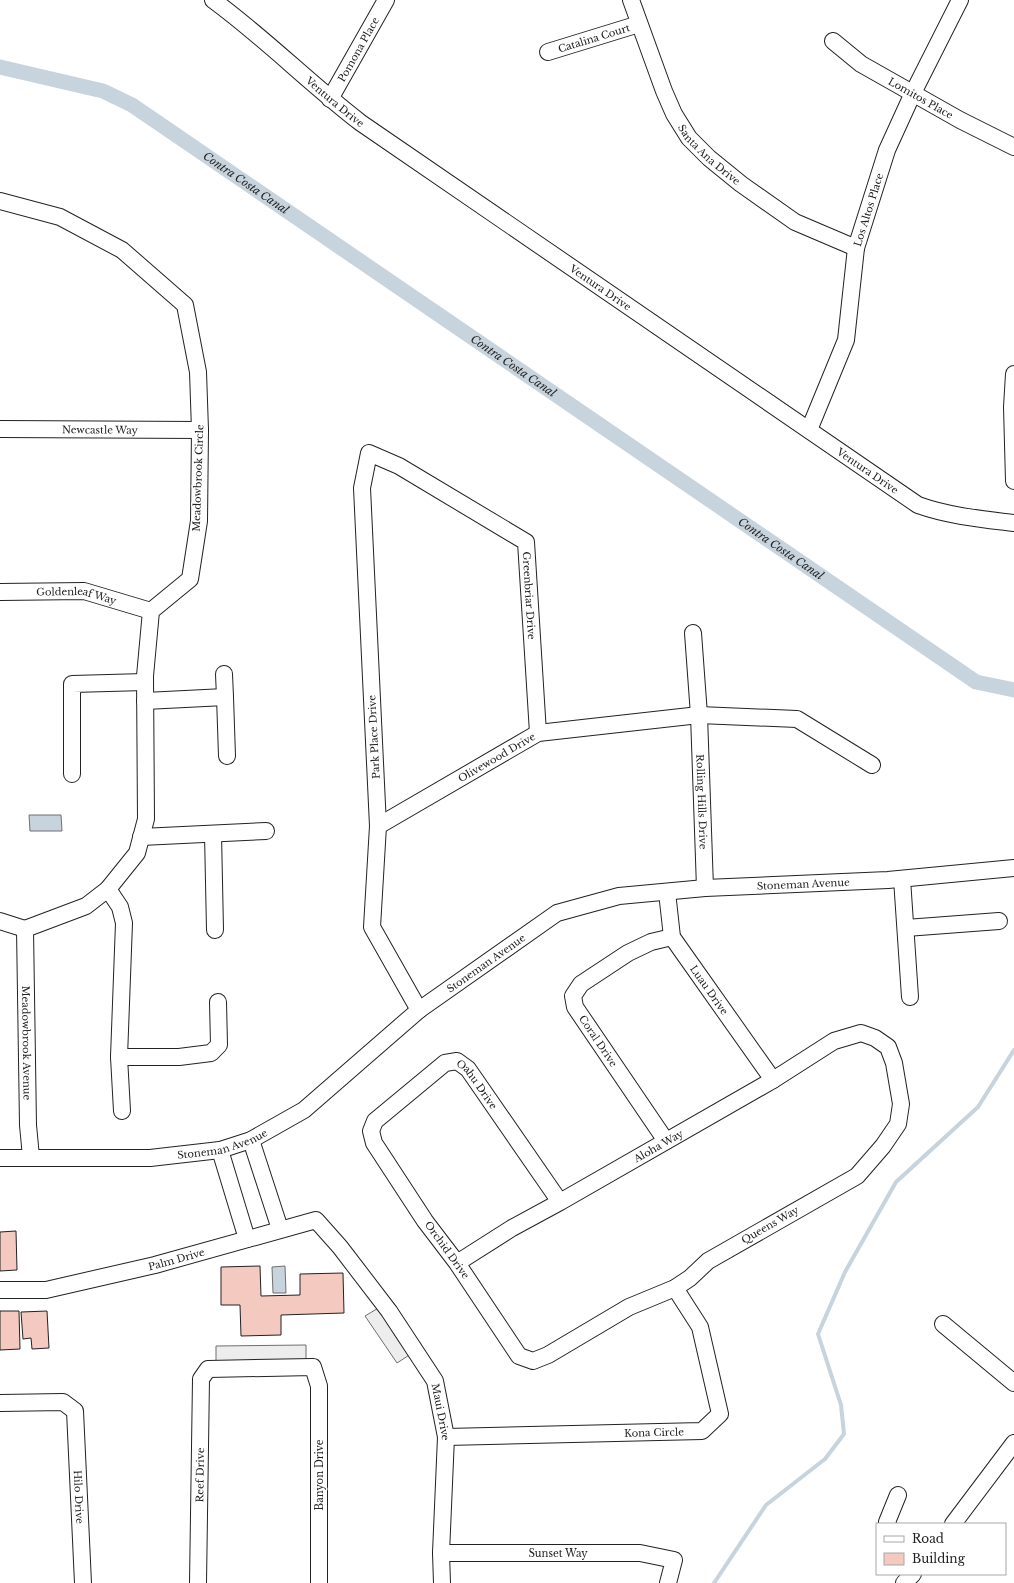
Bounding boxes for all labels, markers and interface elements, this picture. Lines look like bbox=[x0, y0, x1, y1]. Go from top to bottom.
street label: Pomona Place bbox=[335, 14, 382, 84]
street label: Catalina Court bbox=[556, 21, 632, 55]
street label: Ventura Drive bbox=[303, 73, 367, 130]
street label: Lomitos Place bbox=[886, 74, 956, 121]
street label: Santa Ana Drive bbox=[675, 122, 743, 188]
water label: Contra Costa Canal bbox=[201, 149, 292, 217]
street label: Los Altos Place bbox=[850, 171, 886, 248]
street label: Ventura Drive bbox=[566, 261, 634, 313]
water label: Contra Costa Canal bbox=[468, 332, 559, 400]
street label: Newcastle Way bbox=[62, 423, 139, 436]
street label: Meadowbrook Circle bbox=[190, 424, 206, 532]
street label: Ventura Drive bbox=[834, 444, 901, 496]
water label: Contra Costa Canal bbox=[735, 514, 827, 583]
street label: Greenbriar Drive bbox=[520, 551, 539, 640]
street label: Goldenleaf Way bbox=[36, 584, 119, 607]
street label: Park Place Drive bbox=[365, 694, 383, 779]
street label: Olivewood Drive bbox=[455, 729, 538, 785]
street label: Rolling Hills Drive bbox=[694, 754, 710, 850]
street label: Stoneman Avenue bbox=[756, 875, 850, 892]
street label: Stoneman Avenue bbox=[444, 931, 528, 995]
street label: Luau Drive bbox=[687, 963, 731, 1017]
street label: Meadowbrook Avenue bbox=[19, 986, 34, 1101]
street label: Coral Drive bbox=[576, 1013, 620, 1070]
street label: Oahu Drive bbox=[454, 1056, 500, 1112]
street label: Stoneman Avenue bbox=[177, 1126, 270, 1161]
street label: Aloha Way bbox=[630, 1126, 686, 1166]
street label: Queens Way bbox=[739, 1203, 802, 1247]
street label: Orchid Drive bbox=[422, 1219, 472, 1282]
street label: Palm Drive bbox=[147, 1245, 206, 1273]
street label: Maui Drive bbox=[429, 1382, 453, 1441]
street label: Kona Circle bbox=[624, 1425, 684, 1439]
street label: Banyon Drive bbox=[313, 1439, 326, 1510]
street label: Reef Drive bbox=[193, 1447, 206, 1503]
street label: Hilo Drive bbox=[71, 1470, 87, 1524]
legend bbox=[876, 1523, 1006, 1575]
text: Road bbox=[912, 1531, 944, 1546]
street label: Sunset Way bbox=[528, 1547, 588, 1560]
text: Building bbox=[912, 1551, 966, 1566]

